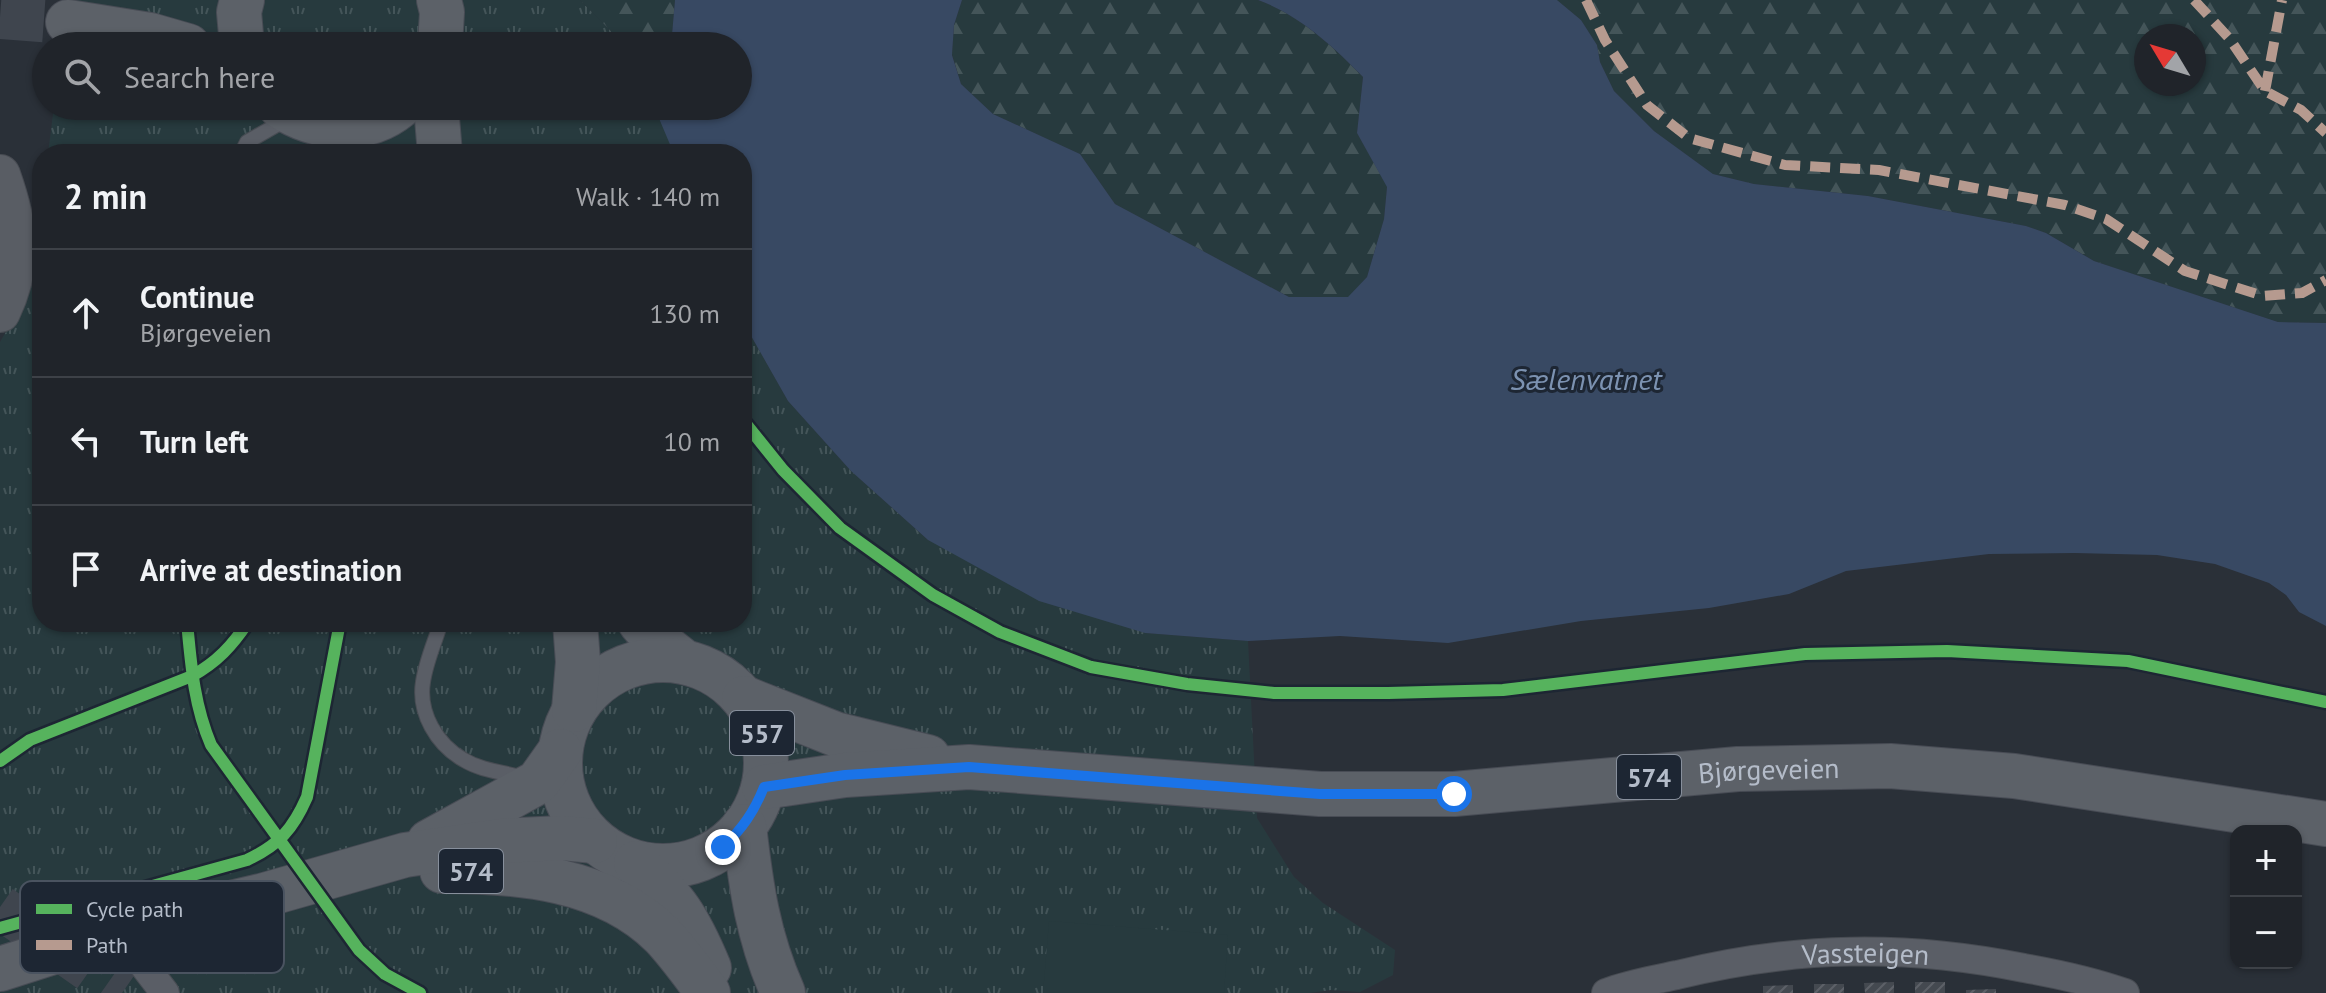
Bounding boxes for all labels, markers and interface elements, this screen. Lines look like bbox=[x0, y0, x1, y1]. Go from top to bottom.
north arrow bbox=[2134, 24, 2206, 96]
search box bbox=[32, 32, 752, 120]
icon: search bbox=[60, 54, 104, 98]
text: Search here bbox=[124, 57, 275, 96]
text: 2 min bbox=[64, 174, 147, 218]
text: Walk · 140 m bbox=[576, 180, 720, 213]
text: Continue bbox=[140, 277, 254, 316]
icon: ahead bbox=[64, 291, 108, 335]
text: 130 m bbox=[649, 297, 720, 330]
text: Bjørgeveien bbox=[140, 316, 271, 349]
water label: Sælenvatnet bbox=[1510, 359, 1663, 398]
icon: left bbox=[64, 419, 108, 463]
text: Turn left bbox=[140, 422, 248, 461]
text: 10 m bbox=[664, 425, 720, 458]
icon: arrive bbox=[64, 547, 108, 591]
text: Arrive at destination bbox=[140, 550, 402, 589]
road number: 557 bbox=[730, 711, 794, 755]
street label: Bjørgeveien bbox=[1696, 749, 1840, 791]
road number: 574 bbox=[1617, 755, 1681, 799]
route start bbox=[1436, 776, 1472, 812]
map controls bbox=[2230, 825, 2302, 969]
button: + bbox=[2230, 825, 2302, 897]
route end bbox=[705, 829, 741, 865]
road number: 574 bbox=[439, 849, 503, 893]
legend bbox=[20, 881, 284, 973]
text: Cycle path bbox=[86, 895, 183, 923]
button: − bbox=[2230, 897, 2302, 969]
text: Path bbox=[86, 931, 128, 959]
street label: Vassteigen bbox=[1800, 933, 1931, 973]

